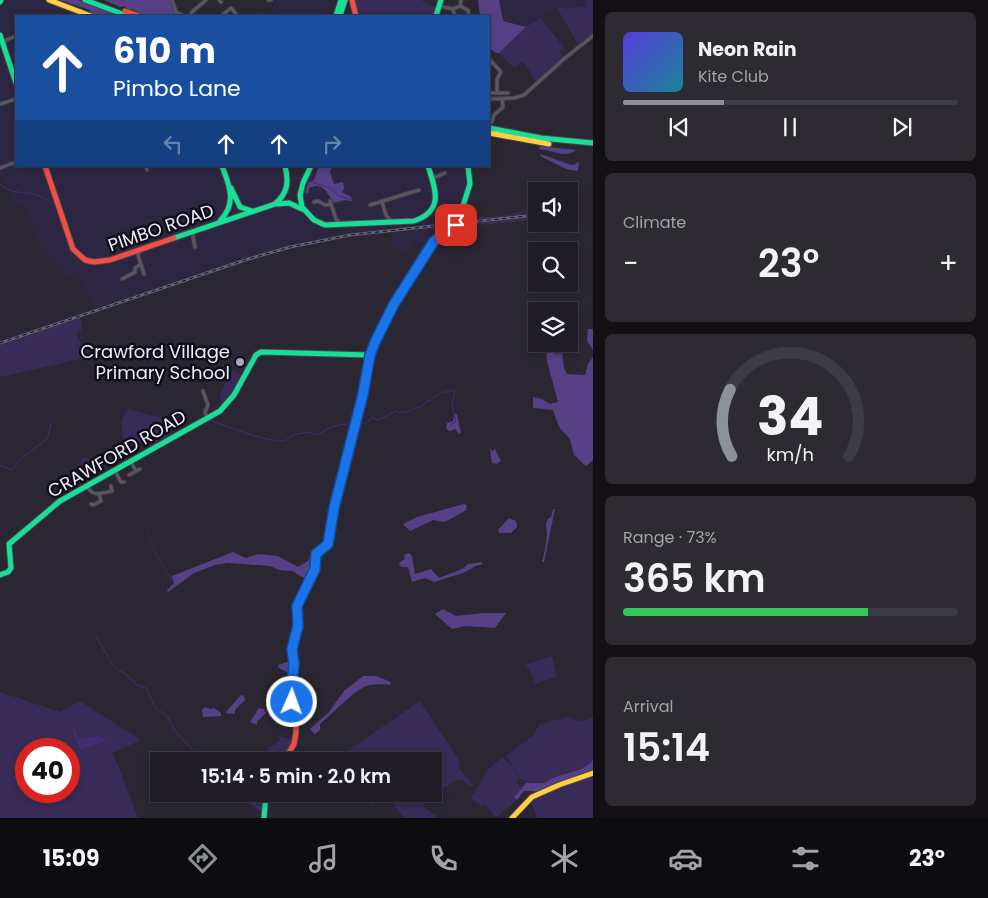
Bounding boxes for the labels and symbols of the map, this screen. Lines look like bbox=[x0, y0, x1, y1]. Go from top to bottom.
street label: PIMBO ROAD bbox=[105, 198, 217, 257]
pin bbox=[435, 204, 477, 246]
place label: Crawford Village Primary School bbox=[80, 339, 230, 385]
marker: Crawford Village Primary School bbox=[234, 356, 246, 368]
street label: CRAWFORD ROAD bbox=[43, 404, 191, 503]
position arrow bbox=[265, 675, 317, 727]
speed limit sign: 40 bbox=[15, 738, 80, 803]

